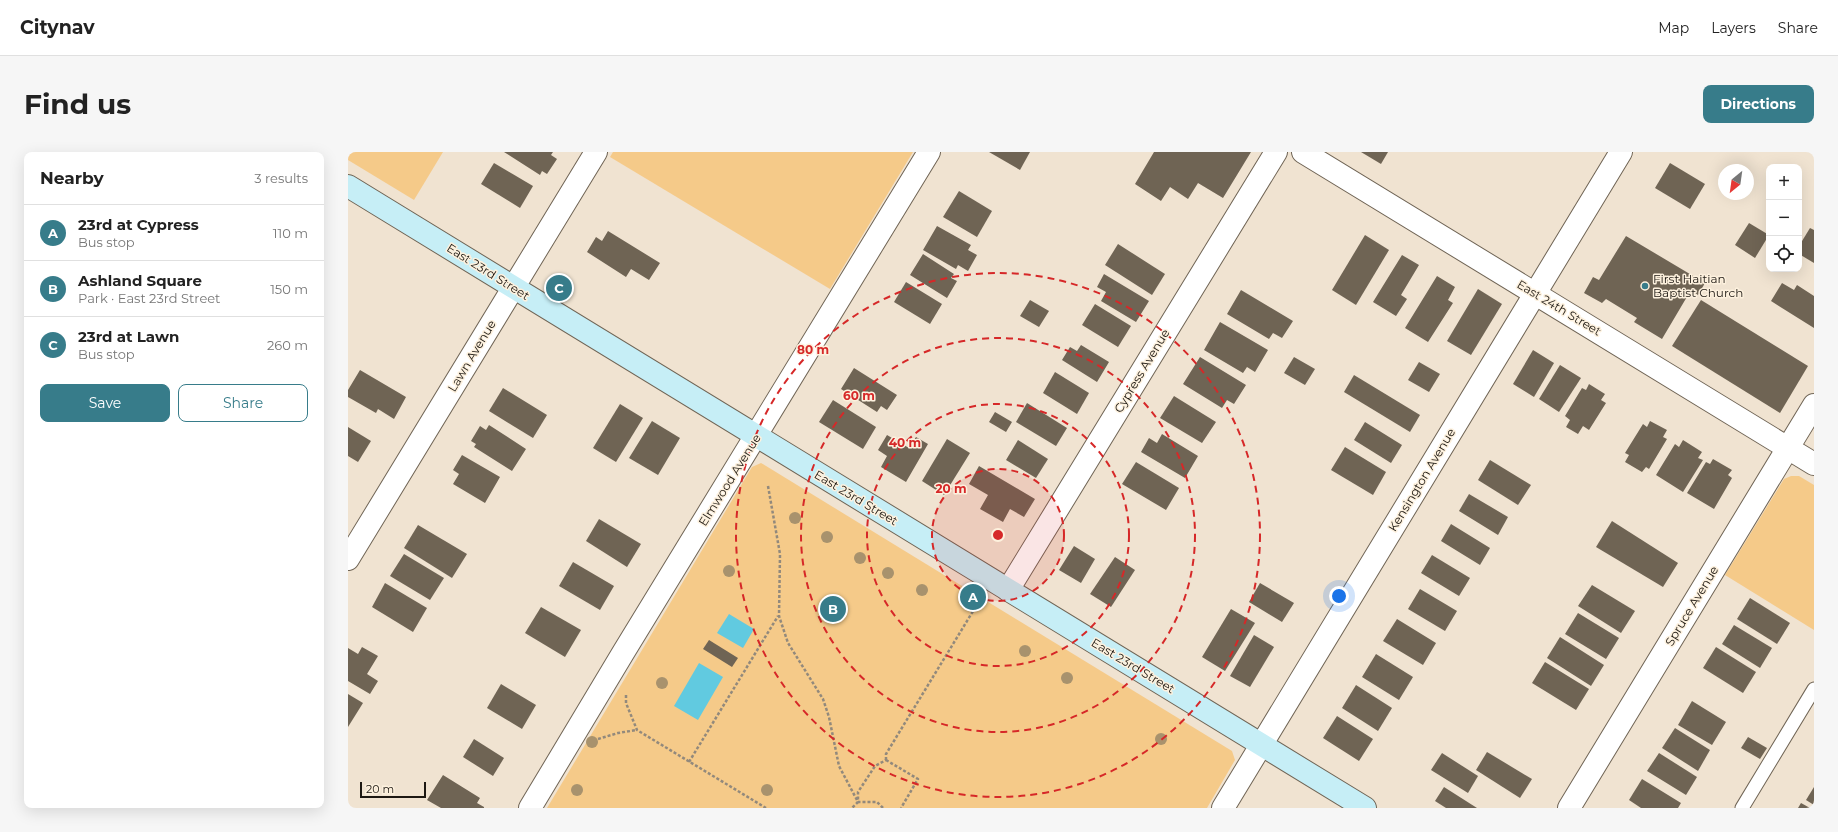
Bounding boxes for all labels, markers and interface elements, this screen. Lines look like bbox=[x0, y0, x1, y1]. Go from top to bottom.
text: Citynav bbox=[20, 16, 95, 39]
text: Map bbox=[1658, 19, 1689, 37]
text: Layers bbox=[1711, 19, 1756, 37]
text: Share bbox=[1778, 19, 1818, 37]
button: Directions bbox=[1703, 85, 1814, 123]
text: Find us bbox=[24, 87, 131, 121]
north arrow bbox=[1718, 164, 1754, 200]
map controls bbox=[1766, 164, 1802, 272]
button: + bbox=[1766, 164, 1802, 200]
text: Nearby bbox=[40, 168, 104, 188]
text: 3 results bbox=[254, 170, 308, 186]
button: − bbox=[1766, 200, 1802, 236]
text: 23rd at Cypress bbox=[78, 215, 199, 234]
text: A bbox=[48, 225, 58, 241]
text: 110 m bbox=[273, 225, 308, 241]
text: Bus stop bbox=[78, 234, 135, 250]
button: locate bbox=[1766, 236, 1802, 272]
street label: East 23rd Street bbox=[444, 240, 532, 303]
text: Ashland Square bbox=[78, 271, 202, 290]
place label: First Haitian Baptist Church bbox=[1653, 271, 1743, 300]
pin: C bbox=[546, 273, 572, 303]
street label: East 24th Street bbox=[1514, 276, 1604, 339]
text: B bbox=[48, 281, 58, 297]
text: 150 m bbox=[270, 281, 308, 297]
marker: First Haitian Baptist Church bbox=[1640, 281, 1650, 291]
text: Park · East 23rd Street bbox=[78, 290, 220, 306]
street label: Lawn Avenue bbox=[444, 317, 499, 394]
street label: Cypress Avenue bbox=[1111, 326, 1173, 415]
text: 23rd at Lawn bbox=[78, 327, 179, 346]
text: C bbox=[48, 337, 58, 353]
text: 260 m bbox=[267, 337, 308, 353]
text: 80 m bbox=[797, 342, 829, 357]
text: Bus stop bbox=[78, 346, 135, 362]
button: Save bbox=[40, 384, 170, 422]
button: Share bbox=[178, 384, 308, 422]
text: 60 m bbox=[843, 388, 875, 403]
street label: Kensington Avenue bbox=[1385, 425, 1458, 534]
street label: Elmwood Avenue bbox=[695, 431, 764, 529]
text: 40 m bbox=[889, 435, 921, 450]
street label: East 23rd Street bbox=[812, 467, 901, 528]
text: 20 m bbox=[935, 481, 967, 496]
centre of rings bbox=[991, 528, 1005, 542]
street label: Spruce Avenue bbox=[1662, 563, 1721, 648]
pin: A bbox=[960, 582, 986, 612]
your location bbox=[1329, 586, 1349, 606]
pin: B bbox=[820, 594, 846, 624]
street label: East 23rd Street bbox=[1089, 635, 1178, 696]
scale bar bbox=[360, 780, 426, 799]
text: 20 m bbox=[366, 782, 394, 796]

